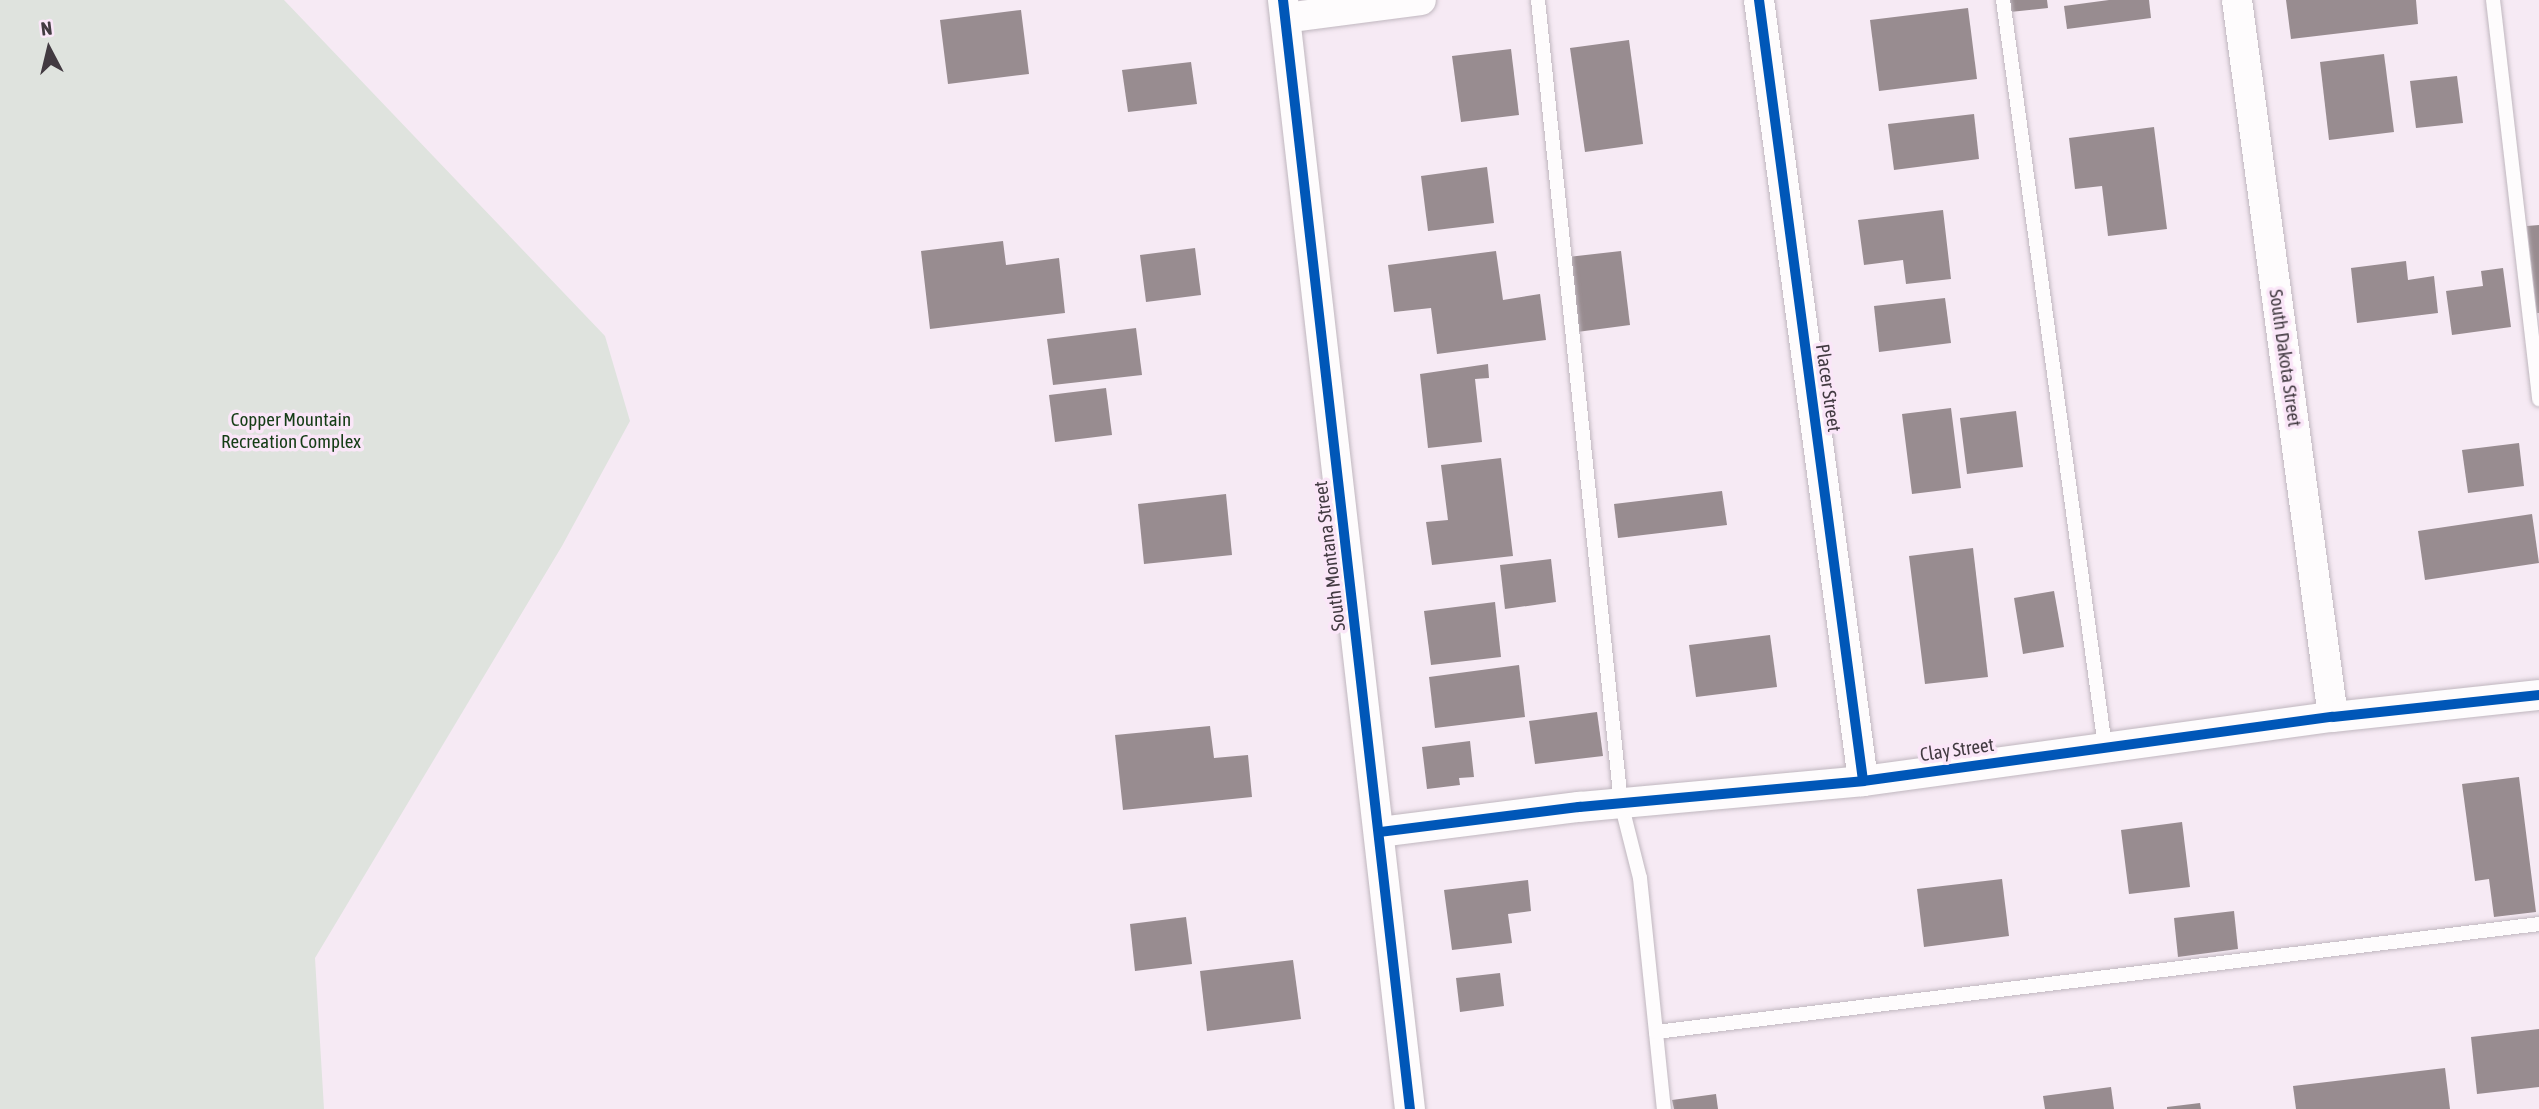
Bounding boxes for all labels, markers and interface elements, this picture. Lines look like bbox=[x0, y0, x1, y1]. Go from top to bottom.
north arrow bbox=[14, 14, 84, 84]
text: N bbox=[40, 17, 53, 40]
street label: South Dakota Street bbox=[2264, 288, 2306, 428]
street label: Placer Street bbox=[1811, 342, 1845, 434]
park label: Copper Mountain Recreation Complex bbox=[221, 409, 361, 453]
street label: South Montana Street bbox=[1309, 480, 1351, 632]
street label: Clay Street bbox=[1919, 734, 1995, 766]

